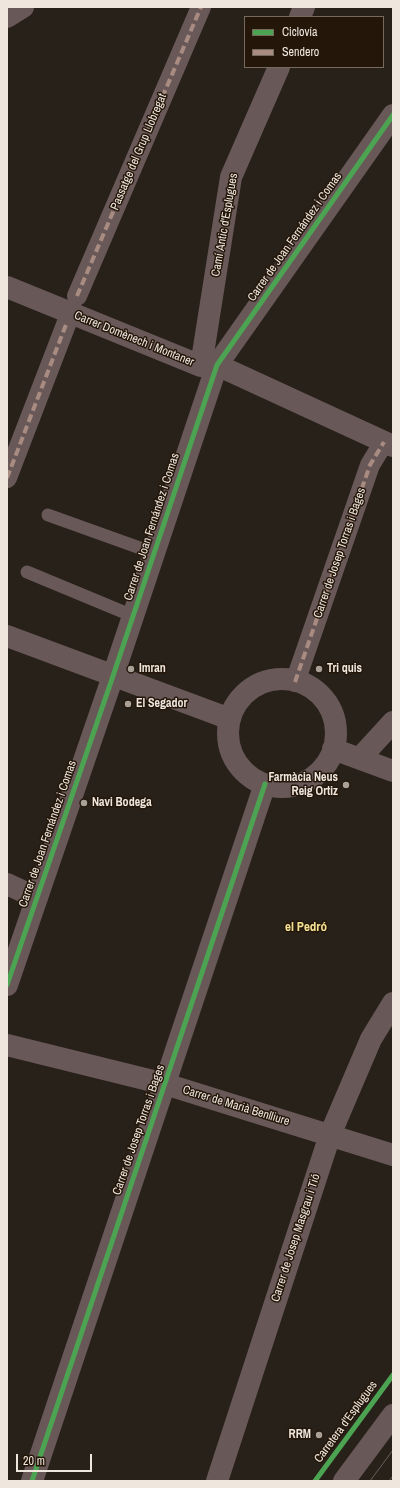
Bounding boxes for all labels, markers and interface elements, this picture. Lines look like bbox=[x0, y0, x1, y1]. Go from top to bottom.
legend bbox=[244, 16, 384, 68]
text: Ciclovía bbox=[282, 24, 318, 40]
text: Sendero bbox=[282, 44, 319, 60]
street label: Passatge del Grup Llobregat bbox=[108, 92, 170, 212]
street label: Carrer de Joan Fernández i Comas bbox=[245, 170, 345, 304]
street label: Camí Antic d'Esplugues bbox=[209, 172, 241, 278]
street label: Carrer Domènech i Montaner bbox=[72, 308, 196, 370]
street label: Carrer de Joan Fernández i Comas bbox=[121, 451, 183, 603]
street label: Carrer de Josep Torras i Bages bbox=[311, 486, 369, 620]
place label: Imran bbox=[139, 662, 166, 676]
place label: Tri quis bbox=[327, 662, 362, 676]
marker: Imran bbox=[126, 664, 136, 674]
marker: Tri quis bbox=[314, 664, 324, 674]
place label: El Segador bbox=[136, 697, 187, 711]
marker: El Segador bbox=[123, 699, 133, 709]
street label: Carrer de Joan Fernández i Comas bbox=[16, 759, 80, 909]
place label: Farmàcia Neus Reig Ortiz bbox=[268, 771, 338, 799]
marker: Farmàcia Neus Reig Ortiz bbox=[341, 780, 351, 790]
place label: Navi Bodega bbox=[92, 796, 152, 810]
marker: Navi Bodega bbox=[79, 798, 89, 808]
district label: el Pedró bbox=[285, 920, 327, 936]
street label: Carrer de Josep Torras i Bages bbox=[110, 1063, 168, 1197]
street label: Carrer de Marià Benlliure bbox=[181, 1083, 291, 1129]
street label: Carrer de Josep Masgrau i Tió bbox=[268, 1172, 324, 1304]
street label: Carretera d'Esplugues bbox=[311, 1378, 381, 1466]
place label: RRM bbox=[289, 1428, 311, 1442]
marker: RRM bbox=[314, 1430, 324, 1440]
scale bar bbox=[18, 1446, 94, 1472]
text: 20 m bbox=[23, 1453, 45, 1469]

